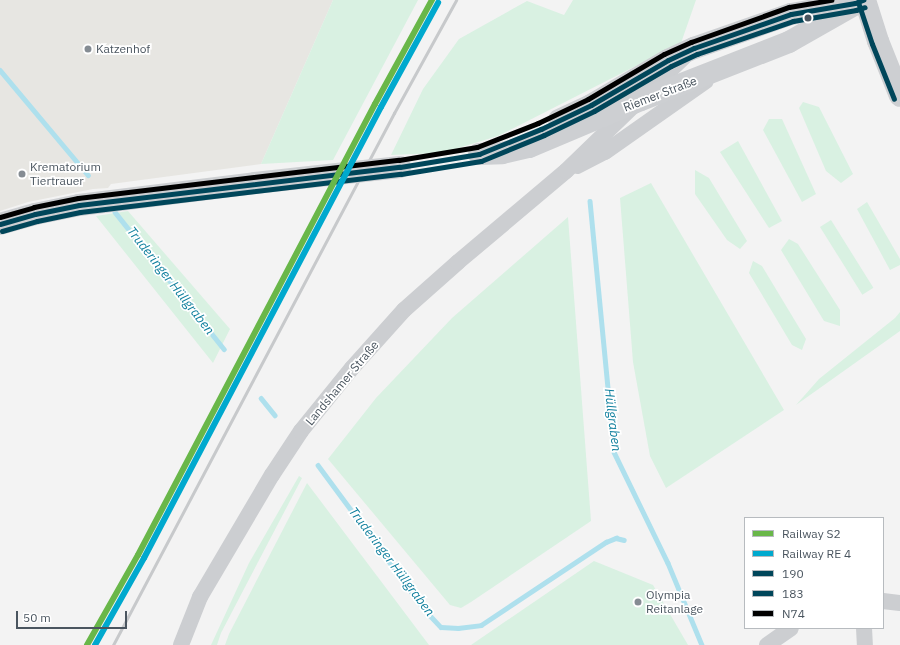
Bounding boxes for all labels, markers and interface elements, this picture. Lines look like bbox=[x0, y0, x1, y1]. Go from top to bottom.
unlabelled marker bbox=[803, 13, 813, 23]
place label: Katzenhof bbox=[96, 42, 150, 56]
marker: Katzenhof bbox=[83, 44, 93, 54]
street label: Riemer Straße bbox=[621, 73, 699, 115]
place label: Krematorium Tiertrauer bbox=[30, 160, 101, 188]
marker: Krematorium Tiertrauer bbox=[17, 169, 27, 179]
water label: Truderinger Hüllgraben bbox=[123, 224, 217, 338]
street label: Landshamer Straße bbox=[302, 338, 382, 428]
water label: Hüllgraben bbox=[600, 388, 624, 452]
water label: Truderinger Hüllgraben bbox=[345, 504, 437, 620]
legend bbox=[744, 517, 884, 629]
text: Railway S2 bbox=[782, 526, 841, 541]
text: Railway RE 4 bbox=[782, 546, 851, 561]
text: 190 bbox=[782, 566, 804, 581]
text: 183 bbox=[782, 586, 804, 601]
place label: Olympia Reitanlage bbox=[646, 588, 703, 616]
marker: Olympia Reitanlage bbox=[633, 597, 643, 607]
scale bar bbox=[18, 603, 129, 629]
text: N74 bbox=[782, 606, 805, 621]
text: 50 m bbox=[23, 610, 51, 625]

